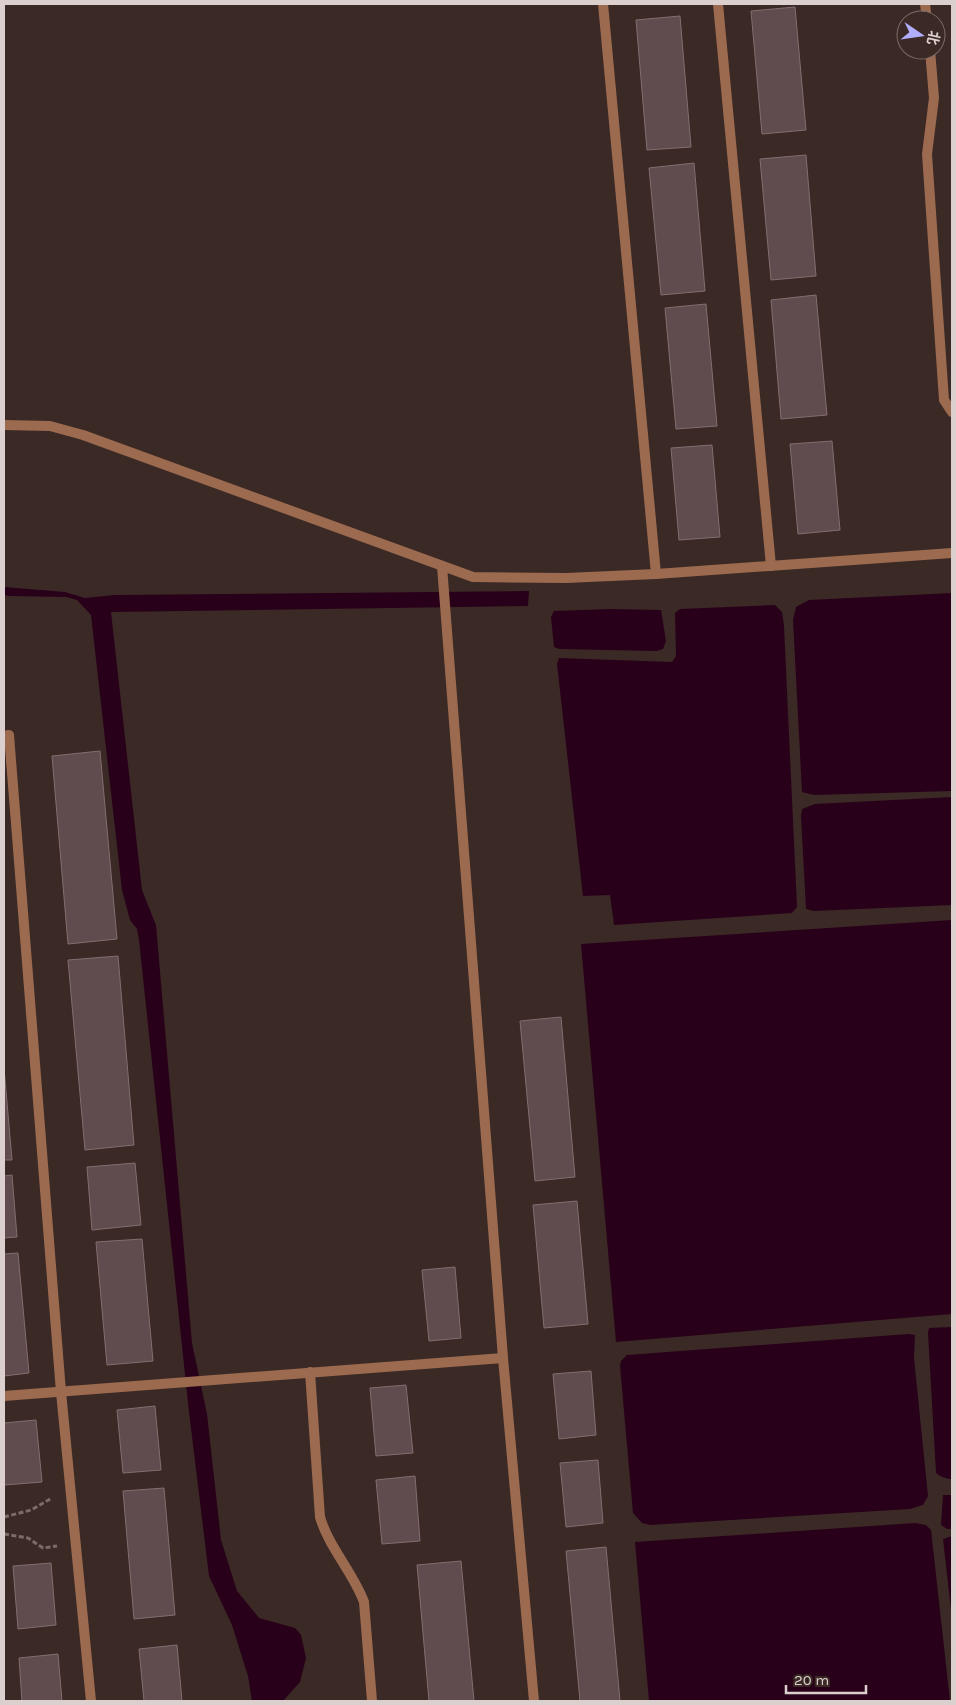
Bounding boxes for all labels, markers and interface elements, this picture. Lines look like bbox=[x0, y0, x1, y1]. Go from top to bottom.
north arrow bbox=[896, 10, 946, 60]
text: 北 bbox=[923, 29, 943, 47]
scale bar bbox=[786, 1662, 866, 1694]
text: 20 m bbox=[794, 1671, 829, 1689]

